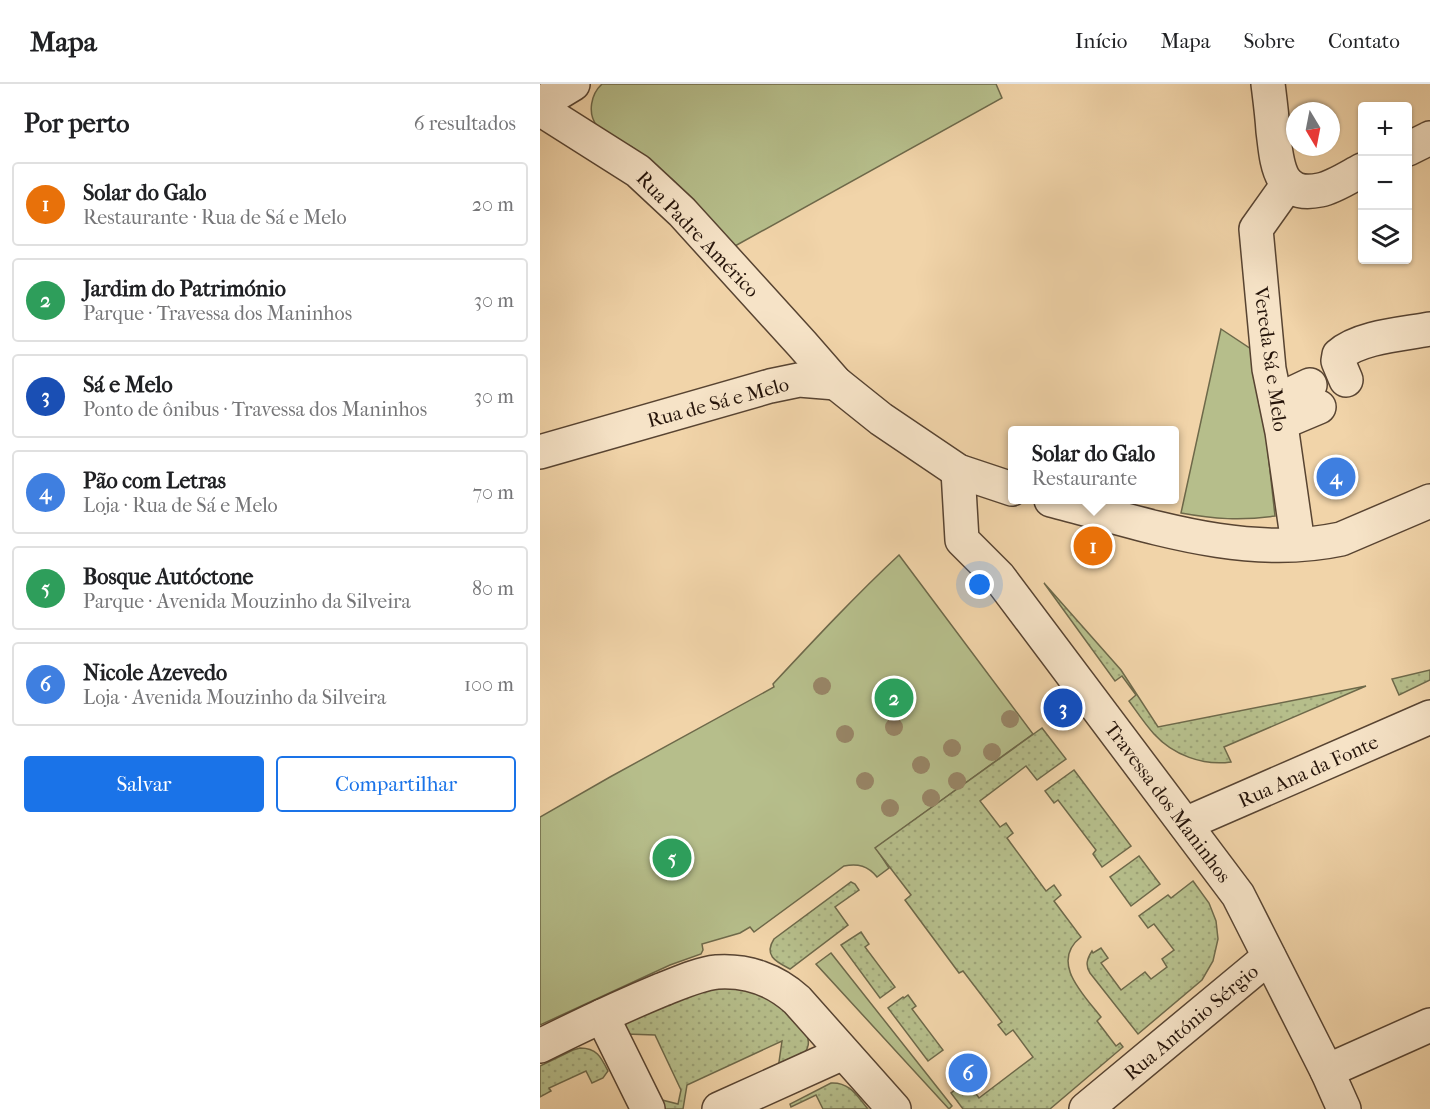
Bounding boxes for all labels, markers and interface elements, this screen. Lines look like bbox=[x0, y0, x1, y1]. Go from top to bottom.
text: Mapa bbox=[30, 25, 97, 58]
text: Início bbox=[1075, 29, 1127, 53]
text: Mapa bbox=[1160, 29, 1210, 53]
text: Sobre bbox=[1243, 29, 1295, 53]
text: Contato bbox=[1328, 29, 1400, 53]
north arrow bbox=[1286, 102, 1340, 156]
map controls bbox=[1358, 102, 1412, 264]
button: + bbox=[1358, 102, 1412, 156]
text: Por perto bbox=[24, 108, 129, 139]
text: 6 resultados bbox=[414, 112, 516, 135]
button: − bbox=[1358, 156, 1412, 210]
street label: Rua Padre Américo bbox=[632, 167, 764, 302]
text: Solar do Galo bbox=[83, 180, 206, 206]
text: 1 bbox=[42, 193, 49, 216]
text: 20 m bbox=[472, 193, 514, 216]
text: Restaurante · Rua de Sá e Melo bbox=[83, 206, 347, 229]
button: layers bbox=[1358, 210, 1412, 264]
text: Jardim do Património bbox=[83, 276, 286, 302]
street label: Vereda Sá e Melo bbox=[1249, 284, 1292, 433]
text: 2 bbox=[40, 289, 51, 312]
text: 30 m bbox=[474, 289, 514, 312]
text: Parque · Travessa dos Maninhos bbox=[83, 302, 352, 325]
text: Sá e Melo bbox=[83, 372, 173, 398]
street label: Rua de Sá e Melo bbox=[645, 373, 791, 432]
text: 3 bbox=[41, 385, 50, 408]
text: 30 m bbox=[474, 385, 514, 408]
text: Ponto de ônibus · Travessa dos Maninhos bbox=[83, 398, 427, 421]
popup bbox=[1008, 426, 1179, 504]
text: Solar do Galo bbox=[1032, 441, 1155, 467]
pin: 4 bbox=[1316, 454, 1356, 500]
text: Restaurante bbox=[1032, 467, 1137, 490]
text: Pão com Letras bbox=[83, 468, 226, 494]
text: 4 bbox=[40, 481, 51, 504]
text: 70 m bbox=[472, 481, 514, 504]
text: Loja · Rua de Sá e Melo bbox=[83, 494, 278, 517]
pin: 1 bbox=[1074, 524, 1112, 568]
text: Bosque Autóctone bbox=[83, 564, 254, 590]
your location bbox=[965, 570, 994, 599]
text: 5 bbox=[41, 577, 50, 600]
text: 80 m bbox=[472, 577, 514, 600]
text: Parque · Avenida Mouzinho da Silveira bbox=[83, 590, 411, 613]
text: Nicole Azevedo bbox=[83, 660, 227, 686]
text: 6 bbox=[40, 673, 51, 696]
text: 100 m bbox=[464, 673, 514, 696]
pin: 2 bbox=[874, 676, 914, 720]
text: Loja · Avenida Mouzinho da Silveira bbox=[83, 686, 386, 709]
pin: 3 bbox=[1044, 686, 1082, 730]
street label: Travessa dos Maninhos bbox=[1100, 717, 1236, 887]
street label: Rua Ana da Fonte bbox=[1235, 730, 1382, 813]
button: Salvar bbox=[24, 756, 264, 812]
button: Compartilhar bbox=[276, 756, 516, 812]
pin: 5 bbox=[652, 836, 692, 880]
street label: Rua António Sérgio bbox=[1120, 960, 1263, 1085]
pin: 6 bbox=[948, 1050, 988, 1096]

